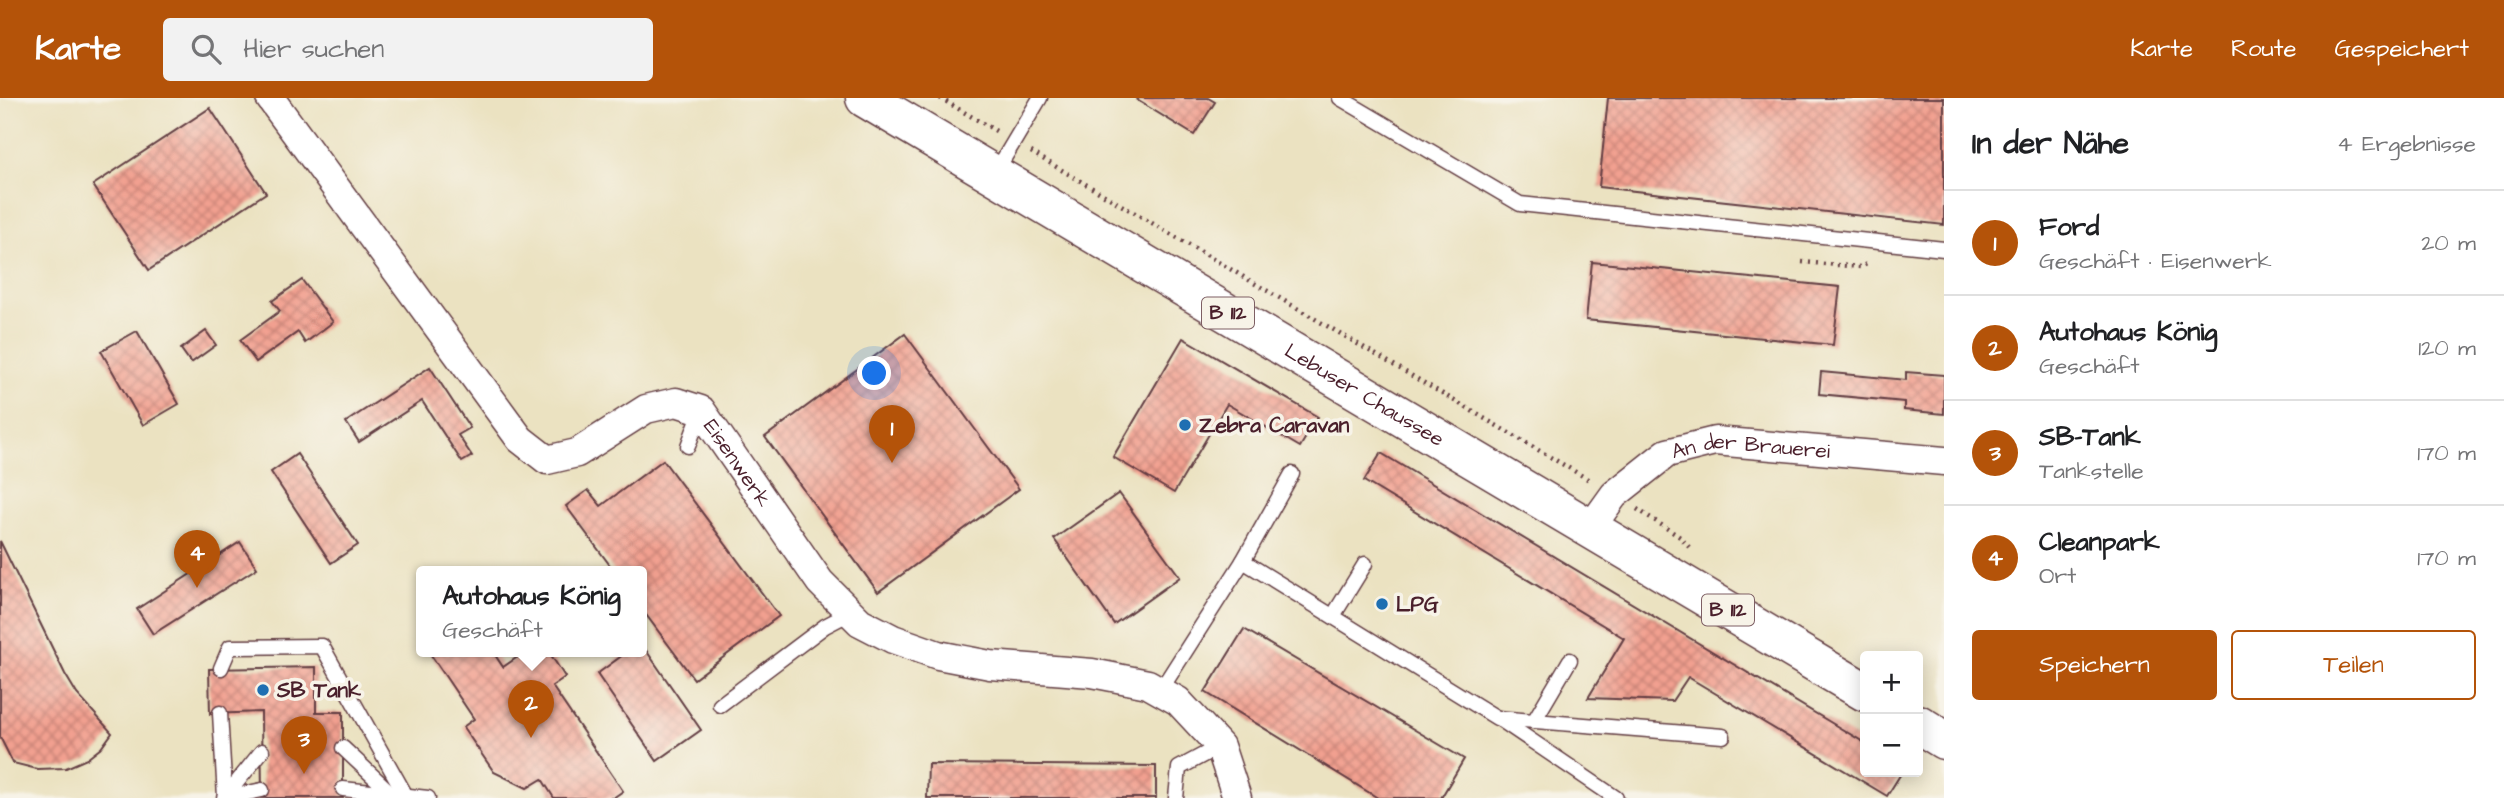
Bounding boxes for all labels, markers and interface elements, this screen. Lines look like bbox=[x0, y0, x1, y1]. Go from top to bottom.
search box bbox=[163, 18, 653, 81]
text: Karte bbox=[35, 26, 121, 72]
icon: search bbox=[187, 30, 225, 68]
text: Hier suchen bbox=[243, 31, 384, 67]
text: Karte bbox=[2130, 32, 2193, 66]
text: Route bbox=[2231, 32, 2296, 66]
text: Gespeichert bbox=[2334, 32, 2469, 66]
text: In der Nähe bbox=[1972, 123, 2129, 165]
text: 4 Ergebnisse bbox=[2337, 128, 2476, 160]
text: Ford bbox=[2039, 209, 2099, 245]
text: 1 bbox=[1994, 227, 1996, 259]
text: 20 m bbox=[2421, 227, 2476, 259]
text: Geschäft · Eisenwerk bbox=[2039, 245, 2272, 277]
road number: B 112 bbox=[1202, 298, 1254, 328]
text: Autohaus König bbox=[2039, 314, 2217, 350]
text: 2 bbox=[1988, 332, 2002, 364]
text: 120 m bbox=[2418, 332, 2476, 364]
street label: Lebuser Chaussee bbox=[1279, 336, 1450, 453]
text: Geschäft bbox=[2039, 350, 2140, 382]
your location bbox=[857, 356, 891, 390]
pin: 1 bbox=[869, 405, 915, 463]
place label: Zebra Caravan bbox=[1199, 411, 1350, 440]
street label: Eisenwerk bbox=[697, 413, 778, 513]
marker: Zebra Caravan bbox=[1177, 417, 1193, 433]
text: SB-Tank bbox=[2039, 419, 2141, 455]
street label: An der Brauerei bbox=[1668, 426, 1831, 466]
text: 3 bbox=[1989, 437, 2001, 469]
text: 170 m bbox=[2417, 437, 2476, 469]
text: Tankstelle bbox=[2039, 455, 2144, 487]
text: Cleanpark bbox=[2039, 524, 2160, 560]
pin: 4 bbox=[174, 530, 220, 588]
text: 4 bbox=[1987, 542, 2003, 574]
text: 170 m bbox=[2417, 542, 2476, 574]
text: Ort bbox=[2039, 560, 2076, 592]
popup bbox=[416, 566, 647, 657]
text: Autohaus König bbox=[442, 578, 621, 614]
place label: LPG bbox=[1396, 590, 1439, 619]
road number: B 112 bbox=[1702, 594, 1754, 625]
marker: LPG bbox=[1374, 596, 1390, 612]
text: Geschäft bbox=[442, 614, 543, 646]
button: Speichern bbox=[1972, 630, 2217, 700]
button: Teilen bbox=[2231, 630, 2476, 700]
map controls bbox=[1860, 651, 1923, 777]
button: + bbox=[1860, 651, 1923, 714]
place label: SB Tank bbox=[276, 676, 361, 705]
pin: 2 bbox=[508, 680, 554, 738]
marker: SB Tank bbox=[255, 682, 271, 698]
button: − bbox=[1860, 714, 1923, 777]
pin: 3 bbox=[281, 716, 327, 774]

